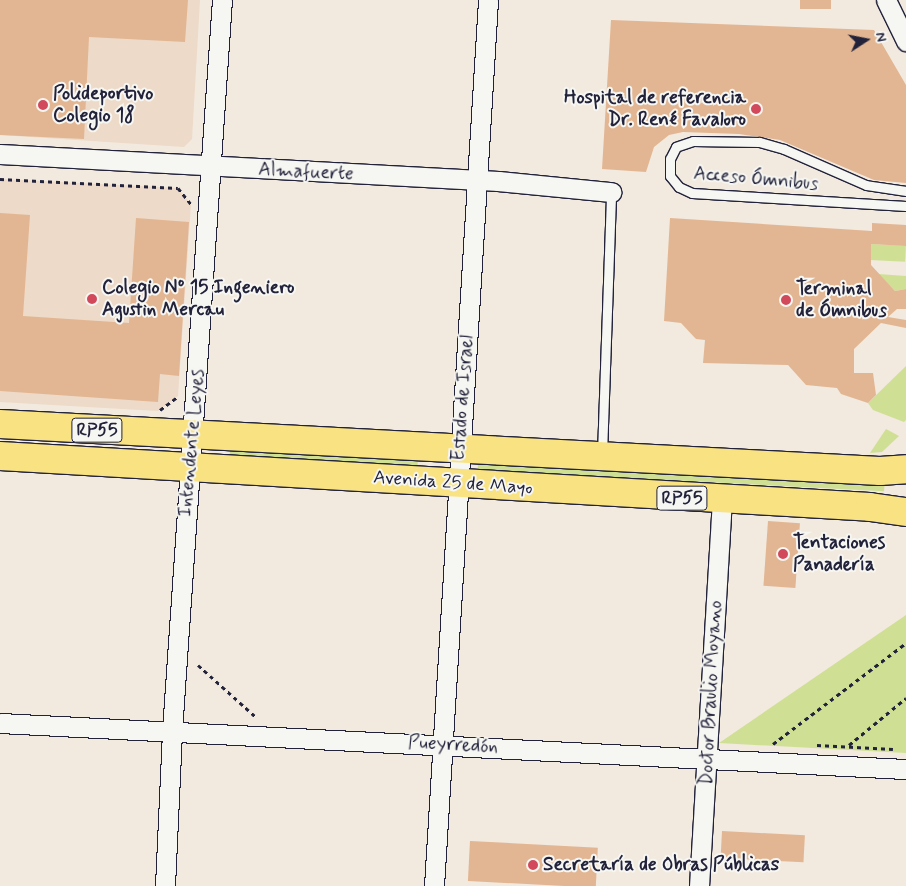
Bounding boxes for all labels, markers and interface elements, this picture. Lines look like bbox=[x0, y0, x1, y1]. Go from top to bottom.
north arrow bbox=[841, 15, 891, 65]
text: N bbox=[871, 31, 890, 43]
place label: Polideportivo Colegio 18 bbox=[53, 83, 153, 127]
place label: Hospital de referencia Dr. René Favaloro bbox=[568, 87, 746, 131]
marker: Polideportivo Colegio 18 bbox=[37, 99, 49, 111]
marker: Hospital de referencia Dr. René Favaloro bbox=[750, 103, 762, 115]
street label: Almafuerte bbox=[258, 158, 354, 186]
street label: Acceso Ómnibus bbox=[693, 162, 819, 196]
place label: Colegio Nº 15 Ingeniero Agustin Mercau bbox=[102, 277, 294, 321]
place label: Terminal de Ómnibus bbox=[796, 278, 887, 322]
marker: Colegio Nº 15 Ingeniero Agustin Mercau bbox=[86, 293, 98, 305]
marker: Terminal de Ómnibus bbox=[780, 294, 792, 306]
street label: Estado de Israel bbox=[447, 335, 479, 461]
street label: Intendente Leyes bbox=[174, 368, 210, 518]
road number: RP55 bbox=[71, 414, 123, 446]
street label: Avenida 25 de Mayo bbox=[372, 466, 534, 500]
road number: RP55 bbox=[656, 482, 708, 514]
place label: Tentaciones Panadería bbox=[793, 532, 885, 576]
marker: Tentaciones Panadería bbox=[777, 548, 789, 560]
street label: Doctor Braulio Moyano bbox=[695, 601, 727, 785]
street label: Pueyrredón bbox=[407, 731, 499, 759]
place label: Secretaría de Obras Públicas bbox=[543, 854, 780, 876]
marker: Secretaría de Obras Públicas bbox=[527, 859, 539, 871]

